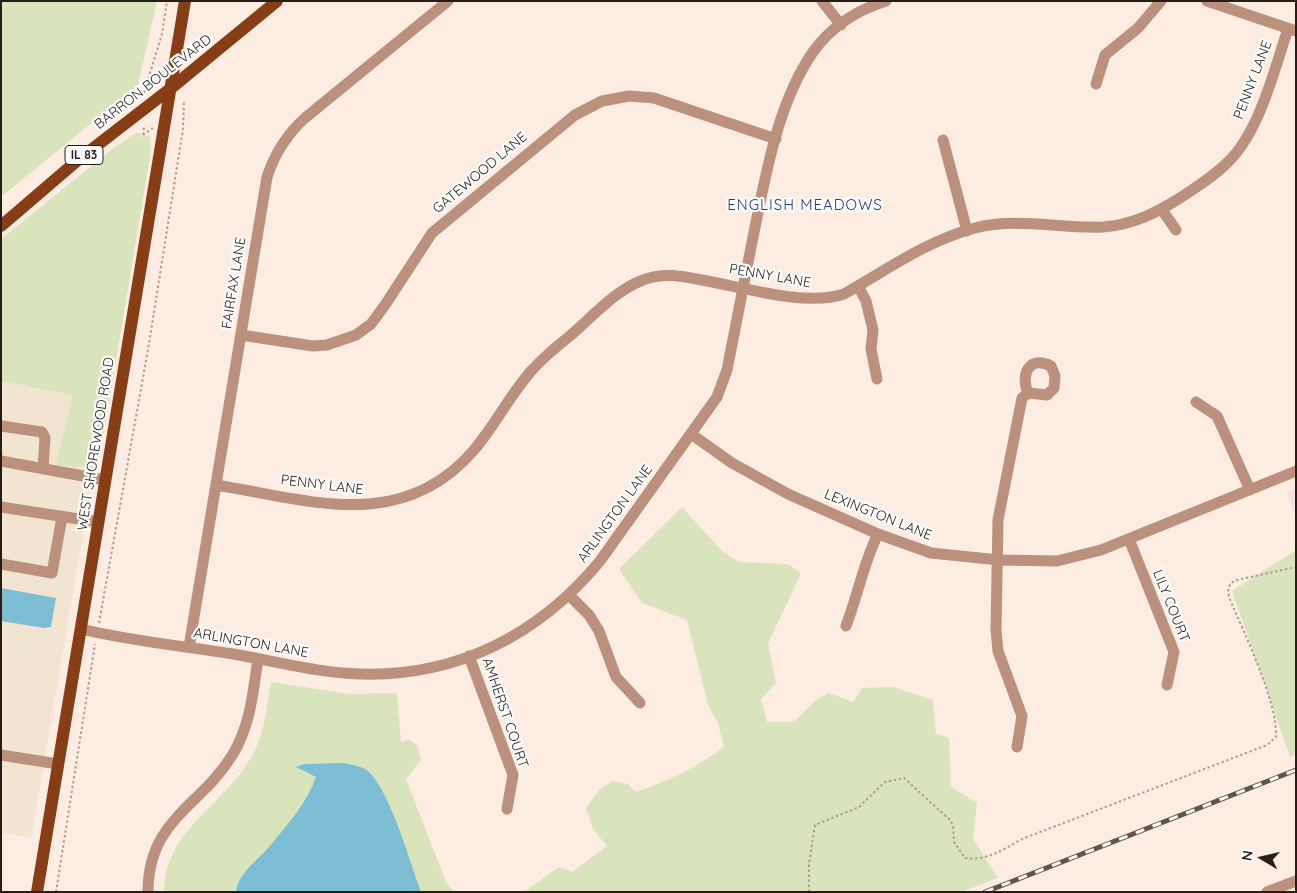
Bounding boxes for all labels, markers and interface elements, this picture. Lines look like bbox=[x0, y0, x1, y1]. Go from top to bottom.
street label: BARRON BOULEVARD bbox=[91, 31, 215, 133]
street label: PENNY LANE bbox=[1230, 38, 1276, 122]
street label: GATEWOOD LANE bbox=[429, 129, 531, 217]
road number: IL 83 bbox=[65, 146, 103, 164]
district label: ENGLISH MEADOWS bbox=[725, 196, 885, 214]
street label: FAIRFAX LANE bbox=[218, 236, 250, 330]
street label: PENNY LANE bbox=[728, 261, 812, 291]
street label: WEST SHOREWOOD ROAD bbox=[74, 356, 118, 532]
street label: ARLINGTON LANE bbox=[574, 462, 656, 566]
street label: PENNY LANE bbox=[280, 472, 364, 498]
street label: LEXINGTON LANE bbox=[822, 486, 934, 544]
street label: LILY COURT bbox=[1149, 567, 1193, 645]
street label: ARLINGTON LANE bbox=[192, 625, 310, 661]
street label: AMHERST COURT bbox=[478, 656, 532, 770]
north arrow bbox=[1237, 833, 1287, 883]
text: N bbox=[1237, 849, 1257, 862]

